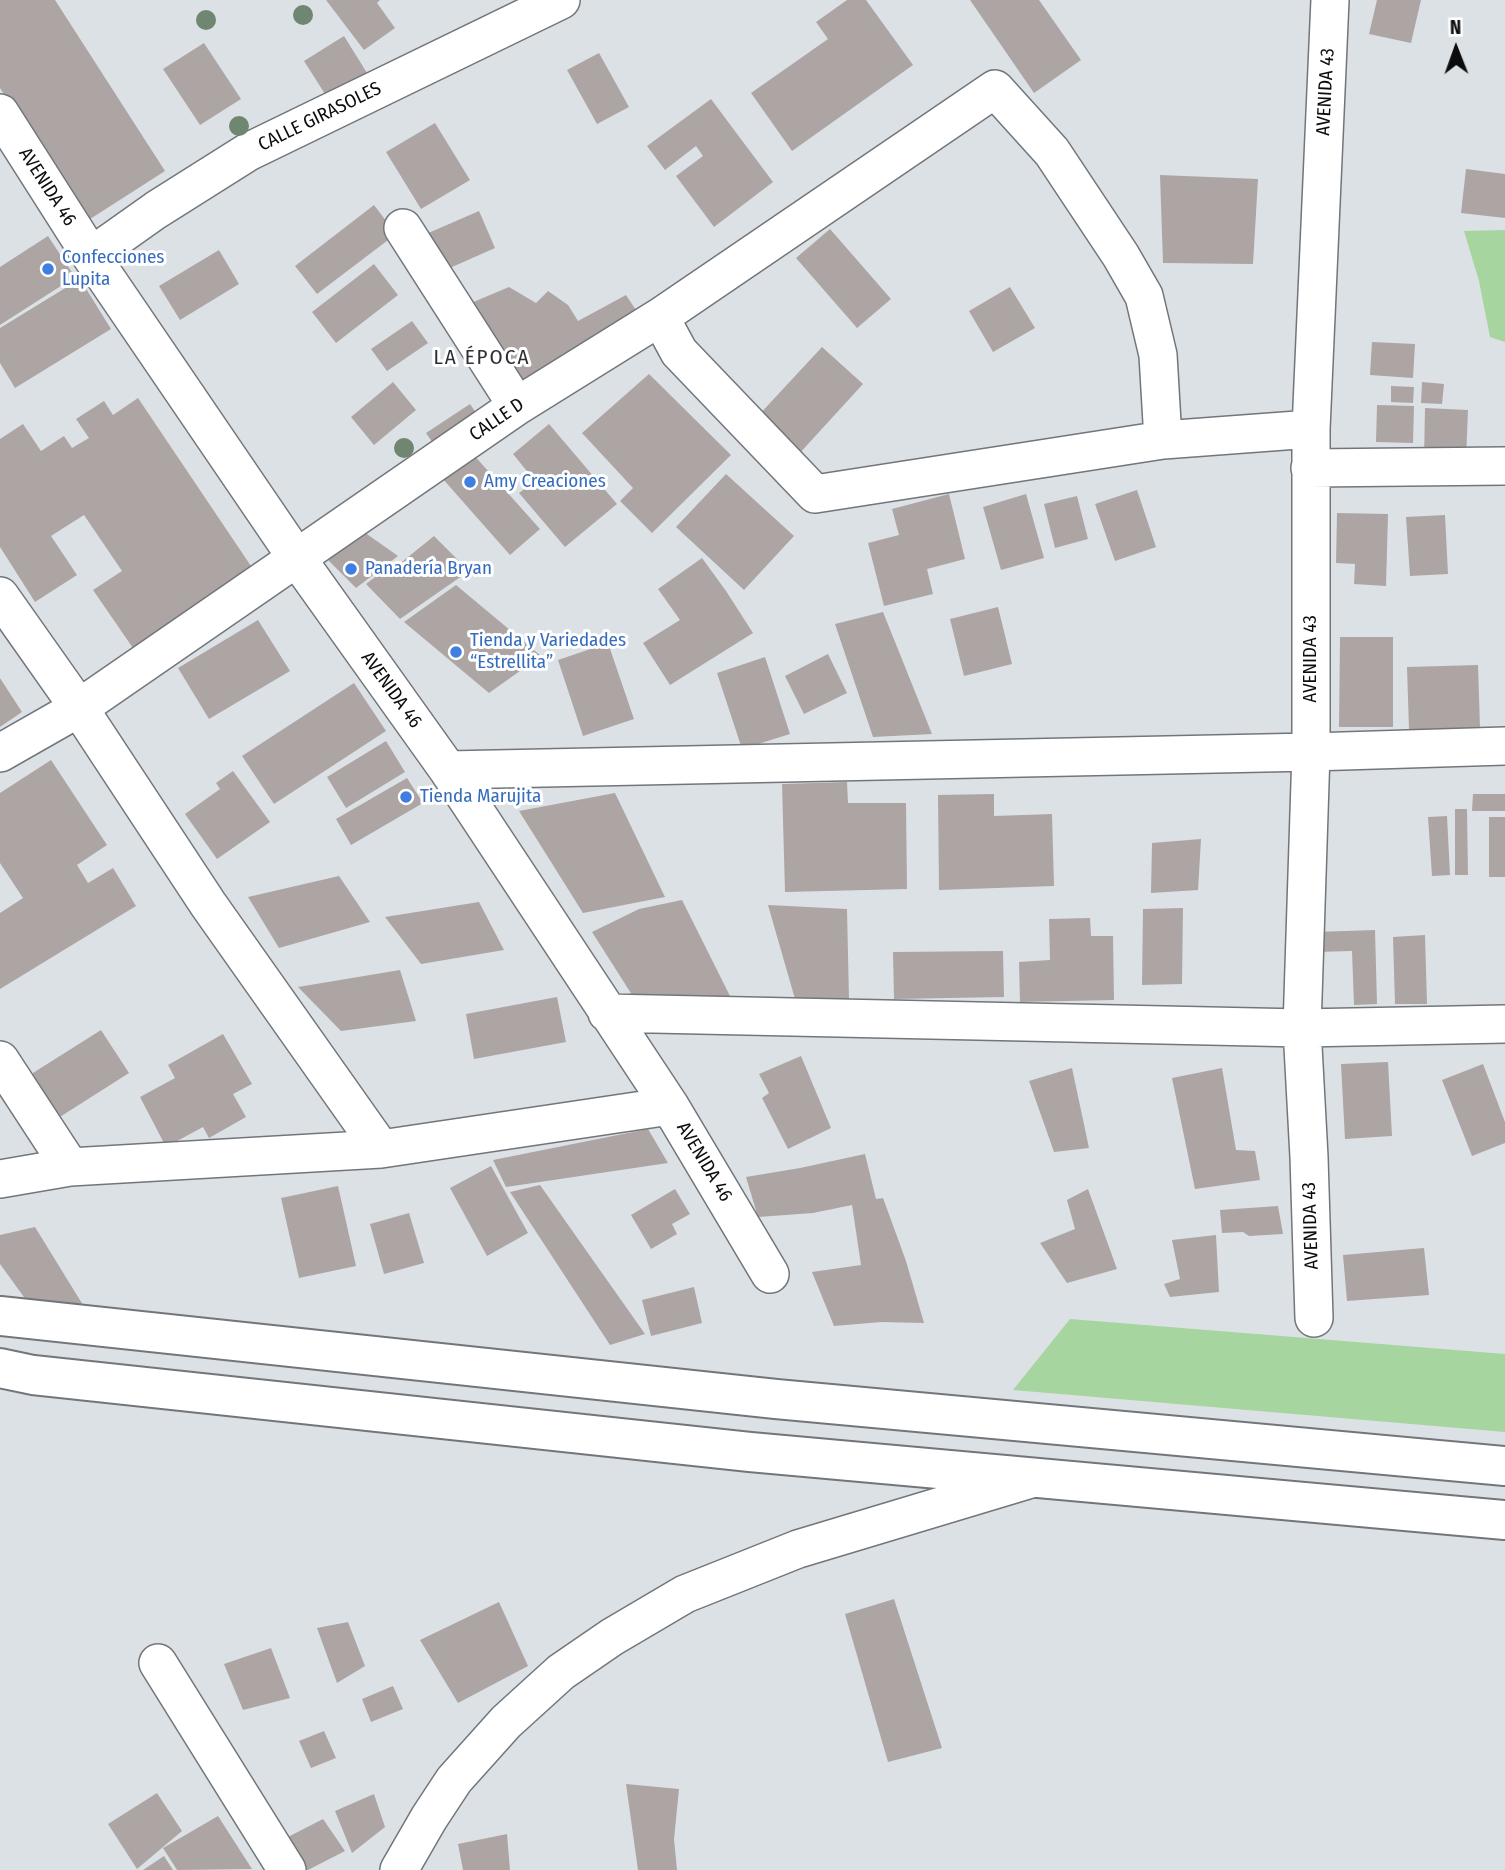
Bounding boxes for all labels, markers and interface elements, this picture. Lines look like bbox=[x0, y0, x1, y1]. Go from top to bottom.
north arrow bbox=[1421, 14, 1491, 84]
text: N bbox=[1450, 16, 1462, 39]
street label: AVENIDA 43 bbox=[1312, 48, 1340, 136]
street label: CALLE GIRASOLES bbox=[255, 77, 385, 157]
street label: AVENIDA 46 bbox=[13, 144, 81, 230]
place label: Confecciones Lupita bbox=[62, 247, 164, 291]
marker: Confecciones Lupita bbox=[40, 261, 56, 277]
district label: LA ÉPOCA bbox=[434, 345, 530, 371]
street label: CALLE D bbox=[465, 394, 529, 446]
place label: Amy Creaciones bbox=[484, 471, 606, 493]
marker: Amy Creaciones bbox=[462, 474, 478, 490]
place label: Panadería Bryan bbox=[365, 558, 492, 580]
marker: Panadería Bryan bbox=[343, 561, 359, 577]
street label: AVENIDA 43 bbox=[1300, 615, 1322, 703]
place label: Tienda y Variedades “Estrellita” bbox=[470, 630, 626, 674]
marker: Tienda y Variedades “Estrellita” bbox=[448, 644, 464, 660]
street label: AVENIDA 46 bbox=[356, 647, 426, 733]
place label: Tienda Marujita bbox=[420, 786, 541, 808]
marker: Tienda Marujita bbox=[398, 789, 414, 805]
street label: AVENIDA 46 bbox=[671, 1118, 737, 1206]
street label: AVENIDA 43 bbox=[1298, 1182, 1324, 1270]

